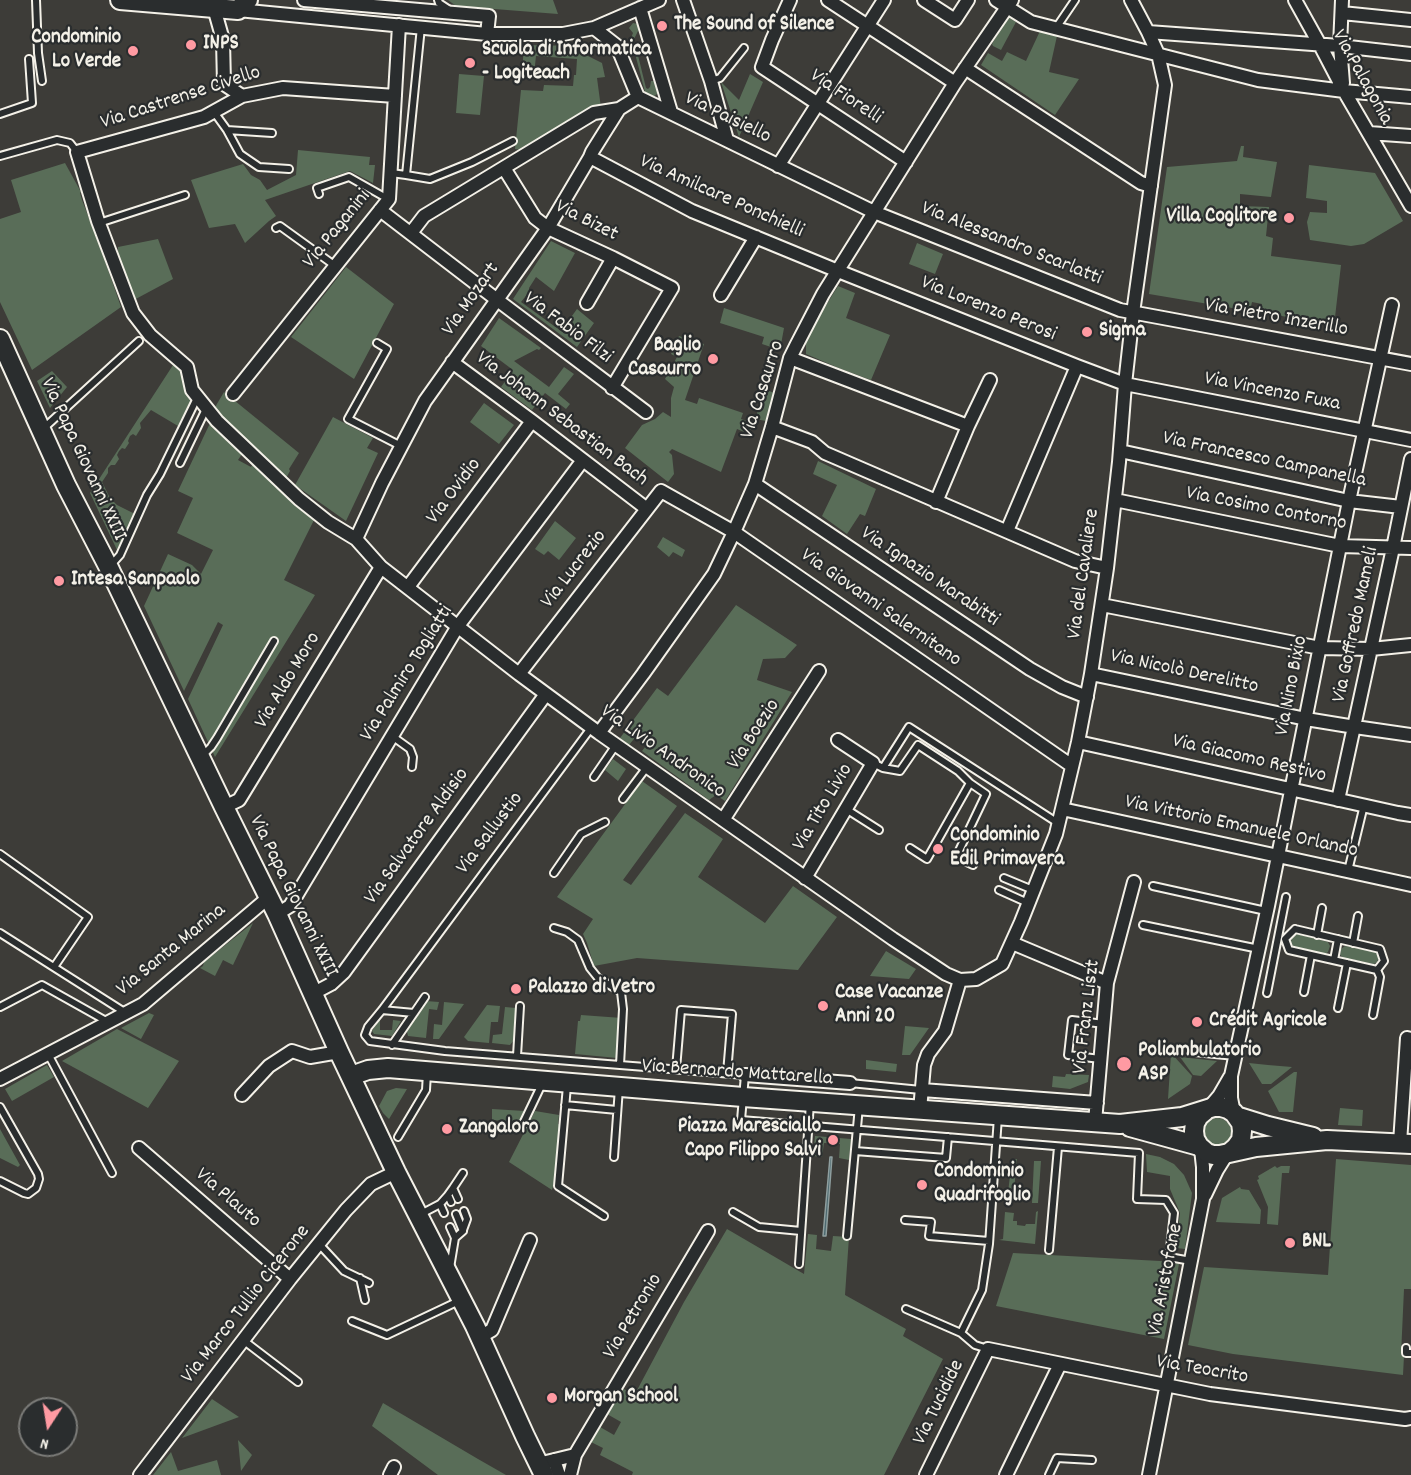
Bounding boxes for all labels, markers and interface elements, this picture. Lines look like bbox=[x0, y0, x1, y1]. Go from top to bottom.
place label: The Sound of Silence bbox=[674, 13, 834, 39]
marker: The Sound of Silence bbox=[655, 19, 669, 33]
place label: Condominio Lo Verde bbox=[31, 26, 121, 76]
street label: Via Palagonia bbox=[1325, 26, 1397, 130]
place label: INPS bbox=[203, 32, 239, 58]
marker: INPS bbox=[184, 38, 198, 52]
place label: Scuola di Informatica - Logiteach bbox=[482, 38, 651, 88]
marker: Condominio Lo Verde bbox=[126, 44, 140, 58]
marker: Scuola di Informatica - Logiteach bbox=[463, 56, 477, 70]
street label: Via Castrense Civello bbox=[98, 61, 264, 137]
street label: Via Fiorelli bbox=[804, 65, 886, 131]
street label: Via Paisiello bbox=[680, 87, 774, 151]
street label: Via Amilcare Ponchielli bbox=[635, 150, 807, 246]
street label: Via Paganini bbox=[299, 185, 377, 275]
street label: Via Bizet bbox=[550, 195, 622, 249]
street label: Via Alessandro Scarlatti bbox=[917, 197, 1105, 293]
place label: Villa Coglitore bbox=[1167, 205, 1277, 231]
marker: Villa Coglitore bbox=[1282, 211, 1296, 225]
street label: Via Mozart bbox=[438, 259, 506, 341]
street label: Via Lorenzo Perosi bbox=[917, 271, 1059, 349]
street label: Via Fabio Filzi bbox=[518, 287, 616, 371]
street label: Via Pietro Inzerillo bbox=[1202, 294, 1350, 344]
place label: Sigma bbox=[1099, 319, 1146, 345]
marker: Sigma bbox=[1080, 325, 1094, 339]
place label: Baglio Casaurro bbox=[628, 334, 701, 384]
street label: Via Casaurro bbox=[736, 338, 792, 442]
street label: Via Johann Sebastian Bach bbox=[470, 347, 652, 493]
marker: Baglio Casaurro bbox=[706, 352, 720, 366]
street label: Via Vincenzo Fuxa bbox=[1202, 367, 1342, 419]
street label: Via Papa Giovanni XXIII bbox=[33, 374, 131, 546]
street label: Via Francesco Campanella bbox=[1160, 427, 1368, 495]
street label: Via Ovidio bbox=[422, 454, 488, 530]
street label: Via Cosimo Contorno bbox=[1184, 482, 1348, 538]
street label: Via del Cavaliere bbox=[1063, 507, 1107, 641]
street label: Via Ignazio Marabitti bbox=[855, 522, 1003, 634]
street label: Via Lucrezio bbox=[536, 526, 614, 614]
street label: Via Giovanni Salernitano bbox=[795, 544, 965, 674]
street label: Via Goffredo Mameli bbox=[1328, 545, 1386, 705]
place label: Intesa Sanpaolo bbox=[71, 568, 200, 594]
marker: Intesa Sanpaolo bbox=[52, 574, 66, 588]
street label: Via Palmiro Togliatti bbox=[356, 601, 460, 747]
street label: Via Aldo Moro bbox=[250, 628, 328, 734]
street label: Via Nino Bixio bbox=[1271, 634, 1315, 738]
street label: Via Nicolò Derelitto bbox=[1108, 645, 1260, 701]
street label: Via Boezio bbox=[723, 695, 787, 775]
street label: Via Livio Andronico bbox=[594, 700, 730, 806]
street label: Via Giacomo Restivo bbox=[1170, 730, 1328, 790]
street label: Via Tito Livio bbox=[788, 760, 860, 856]
street label: Via Salvatore Aldisio bbox=[360, 764, 476, 910]
street label: Via Sallustio bbox=[452, 788, 530, 880]
street label: Via Vittorio Emanuele Orlando bbox=[1122, 791, 1360, 865]
street label: Via Papa Giovanni XXIII bbox=[242, 812, 342, 982]
place label: Condominio Edil Primavera bbox=[950, 824, 1064, 874]
marker: Condominio Edil Primavera bbox=[931, 842, 945, 856]
street label: Via Santa Marina bbox=[112, 899, 232, 1003]
street label: Via Franz Liszt bbox=[1068, 958, 1108, 1076]
place label: Palazzo di Vetro bbox=[528, 976, 655, 1002]
place label: Case Vacanze Anni 20 bbox=[835, 981, 943, 1031]
marker: Palazzo di Vetro bbox=[509, 982, 523, 996]
marker: Case Vacanze Anni 20 bbox=[816, 999, 830, 1013]
place label: Crédit Agricole bbox=[1209, 1009, 1327, 1035]
marker: Crédit Agricole bbox=[1190, 1015, 1204, 1029]
place label: Poliambulatorio ASP bbox=[1138, 1039, 1261, 1089]
street label: Via Bernardo Mattarella bbox=[641, 1055, 833, 1093]
marker: Poliambulatorio ASP bbox=[1115, 1055, 1133, 1073]
place label: Piazza Maresciallo Capo Filippo Salvi bbox=[678, 1115, 821, 1165]
place label: Zangaloro bbox=[459, 1116, 538, 1142]
marker: Zangaloro bbox=[440, 1122, 454, 1136]
marker: Piazza Maresciallo Capo Filippo Salvi bbox=[826, 1133, 840, 1147]
place label: Condominio Quadrifoglio bbox=[934, 1160, 1031, 1210]
street label: Via Plauto bbox=[189, 1164, 265, 1234]
marker: Condominio Quadrifoglio bbox=[915, 1178, 929, 1192]
street label: Via Marco Tullio Cicerone bbox=[177, 1221, 317, 1389]
street label: Via Aristofane bbox=[1144, 1222, 1190, 1338]
place label: BNL bbox=[1302, 1230, 1331, 1256]
marker: BNL bbox=[1283, 1236, 1297, 1250]
street label: Via Petronio bbox=[599, 1270, 669, 1364]
street label: Via Teocrito bbox=[1154, 1351, 1250, 1391]
street label: Via Tucidide bbox=[909, 1357, 971, 1449]
place label: Morgan School bbox=[564, 1385, 678, 1411]
marker: Morgan School bbox=[545, 1391, 559, 1405]
north arrow bbox=[18, 1397, 78, 1457]
text: N bbox=[38, 1431, 51, 1455]

